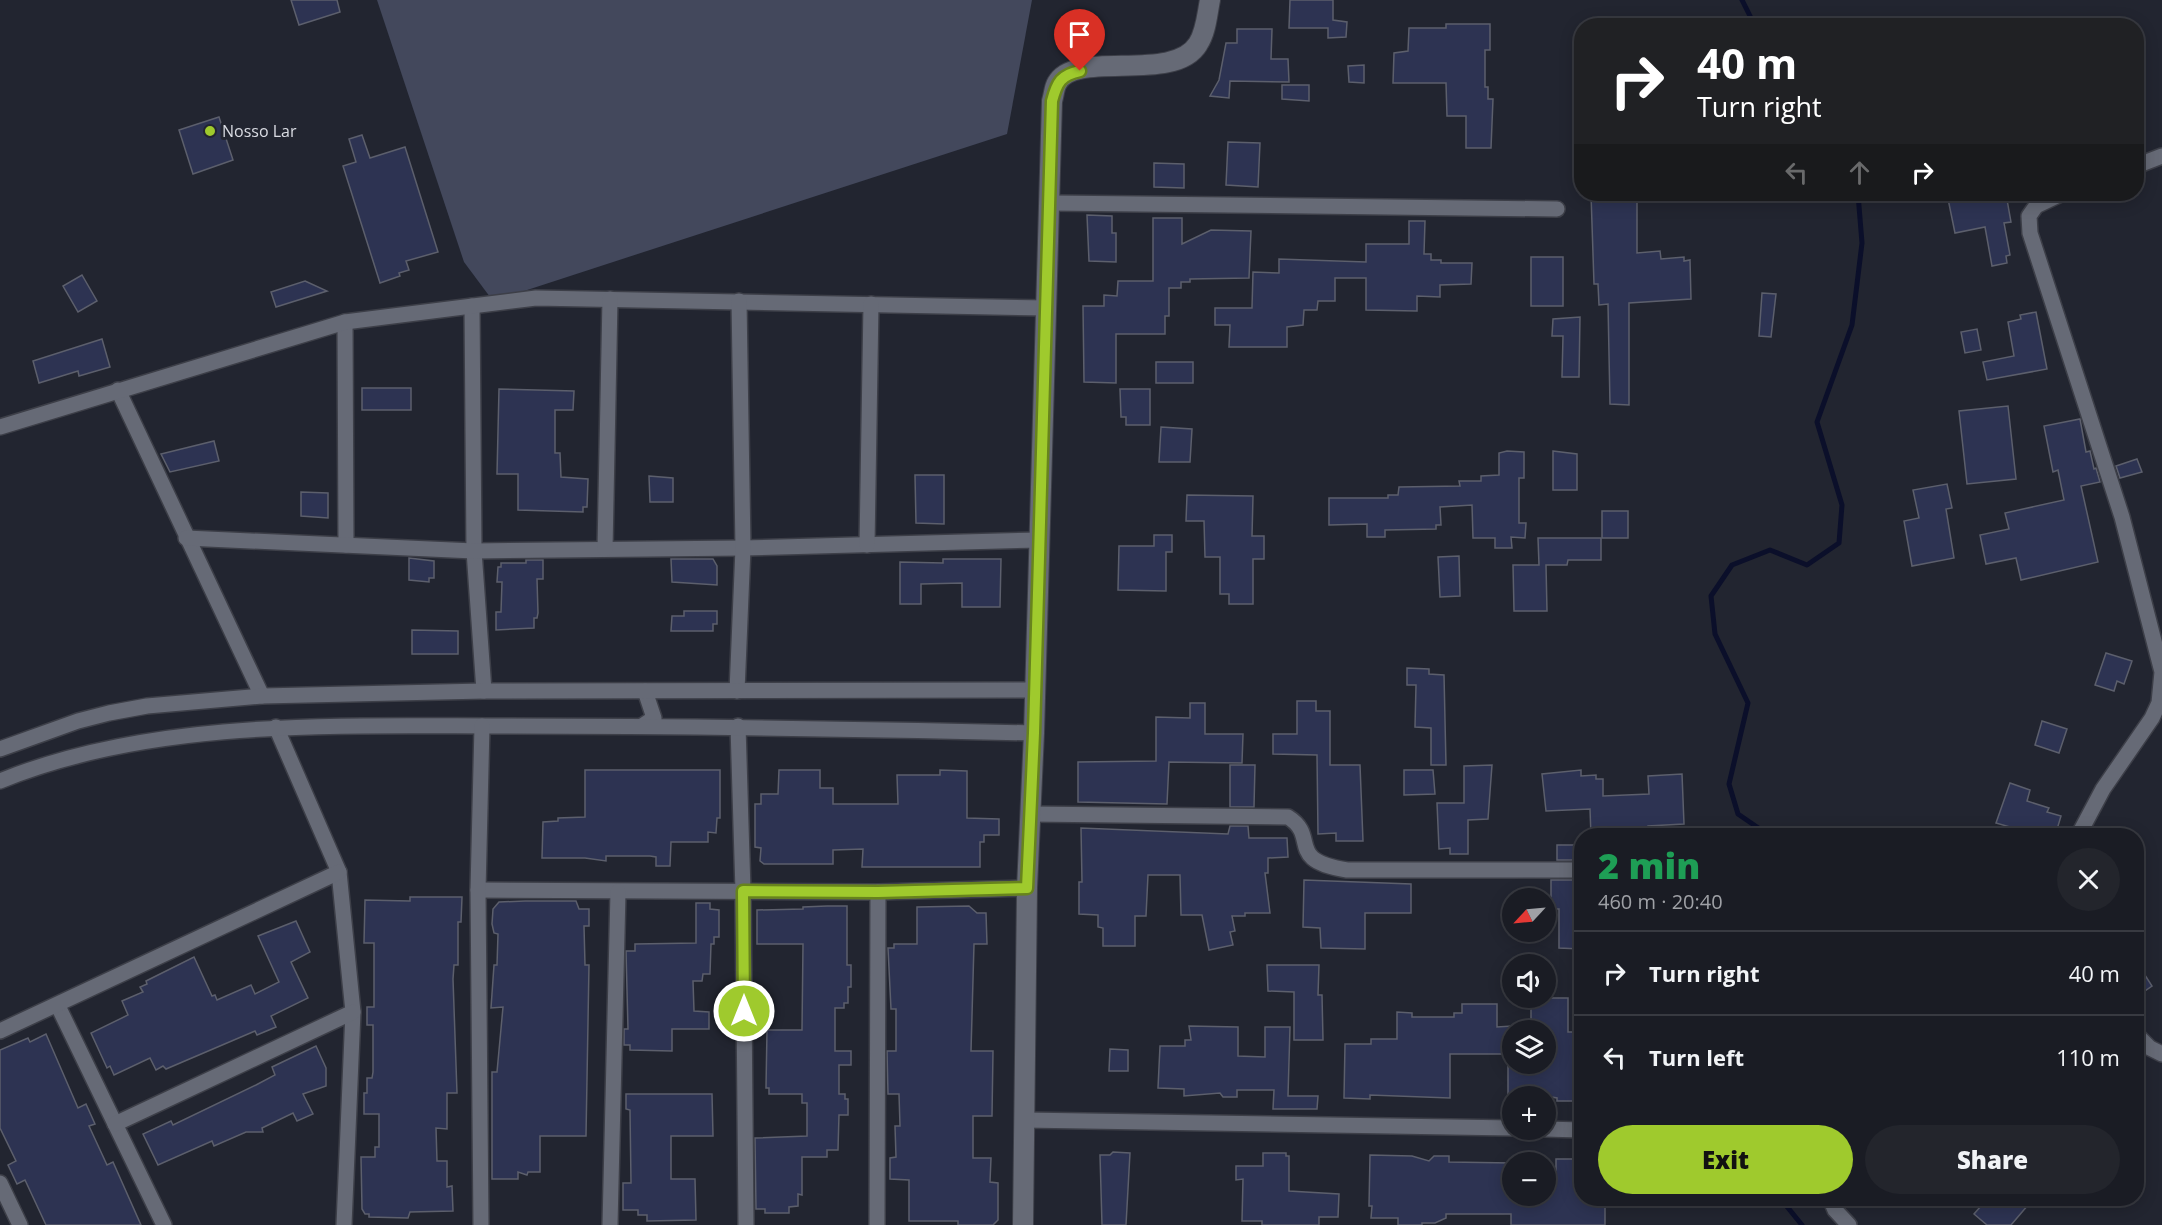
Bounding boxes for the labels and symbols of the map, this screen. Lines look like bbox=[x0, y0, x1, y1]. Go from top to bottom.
pin bbox=[1054, 9, 1105, 71]
place label: Nosso Lar bbox=[222, 120, 297, 142]
marker: Nosso Lar bbox=[203, 124, 217, 138]
north arrow bbox=[1502, 888, 1556, 942]
position arrow bbox=[712, 979, 776, 1043]

